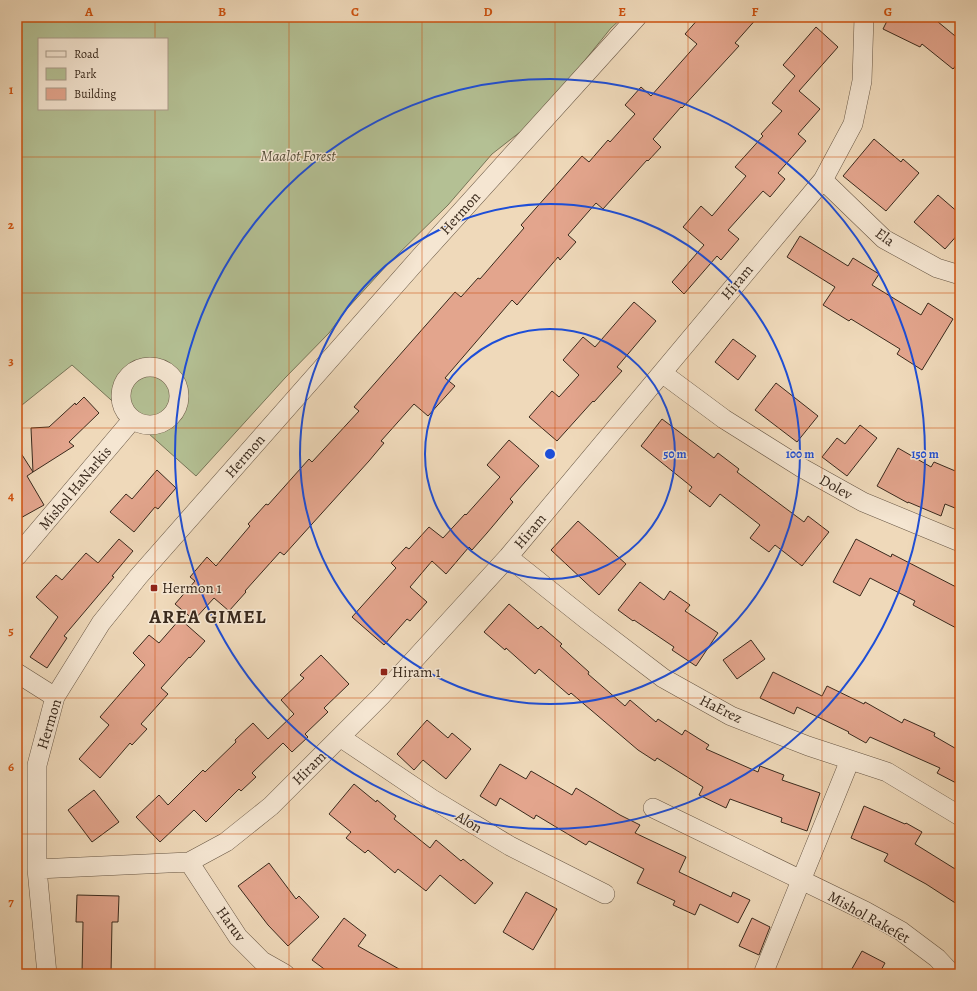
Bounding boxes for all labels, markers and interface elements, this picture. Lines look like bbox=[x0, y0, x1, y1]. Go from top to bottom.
text: A bbox=[84, 3, 94, 20]
text: B bbox=[218, 3, 226, 20]
text: C bbox=[351, 3, 359, 20]
text: D bbox=[483, 3, 493, 20]
text: E bbox=[618, 3, 626, 20]
text: F bbox=[752, 3, 759, 20]
text: G bbox=[884, 3, 892, 20]
legend bbox=[38, 38, 168, 110]
text: Road bbox=[74, 46, 100, 62]
text: Park bbox=[74, 66, 97, 82]
text: 1 bbox=[9, 81, 14, 98]
text: Building bbox=[74, 86, 116, 102]
park label: Maalot Forest bbox=[260, 146, 336, 166]
street label: Hermon bbox=[435, 187, 485, 239]
text: 2 bbox=[8, 216, 15, 233]
street label: Ela bbox=[871, 223, 899, 251]
street label: Hiram bbox=[716, 260, 758, 304]
text: 3 bbox=[8, 352, 14, 369]
street label: Hermon bbox=[221, 430, 269, 482]
street label: Mishol HaNarkis bbox=[34, 442, 116, 534]
text: 50 m bbox=[663, 446, 687, 462]
text: 100 m bbox=[786, 446, 814, 462]
text: 150 m bbox=[911, 446, 939, 462]
centre of rings bbox=[543, 447, 557, 461]
street label: Dolev bbox=[816, 470, 856, 504]
text: 4 bbox=[8, 487, 14, 504]
street label: Hiram bbox=[509, 509, 551, 553]
place label: Hermon 1 bbox=[162, 578, 222, 598]
marker: Hermon 1 bbox=[149, 583, 159, 593]
district label: AREA GIMEL bbox=[148, 604, 267, 630]
text: 5 bbox=[8, 622, 14, 639]
place label: Hiram 1 bbox=[392, 662, 441, 682]
marker: Hiram 1 bbox=[379, 667, 389, 677]
street label: HaErez bbox=[696, 690, 746, 728]
street label: Hermon bbox=[32, 696, 66, 752]
street label: Hiram bbox=[288, 746, 331, 789]
text: 6 bbox=[8, 758, 14, 775]
street label: Alon bbox=[451, 806, 486, 838]
street label: Mishol Rakefet bbox=[824, 886, 914, 948]
text: 7 bbox=[8, 893, 14, 910]
street label: Haruv bbox=[212, 903, 251, 946]

